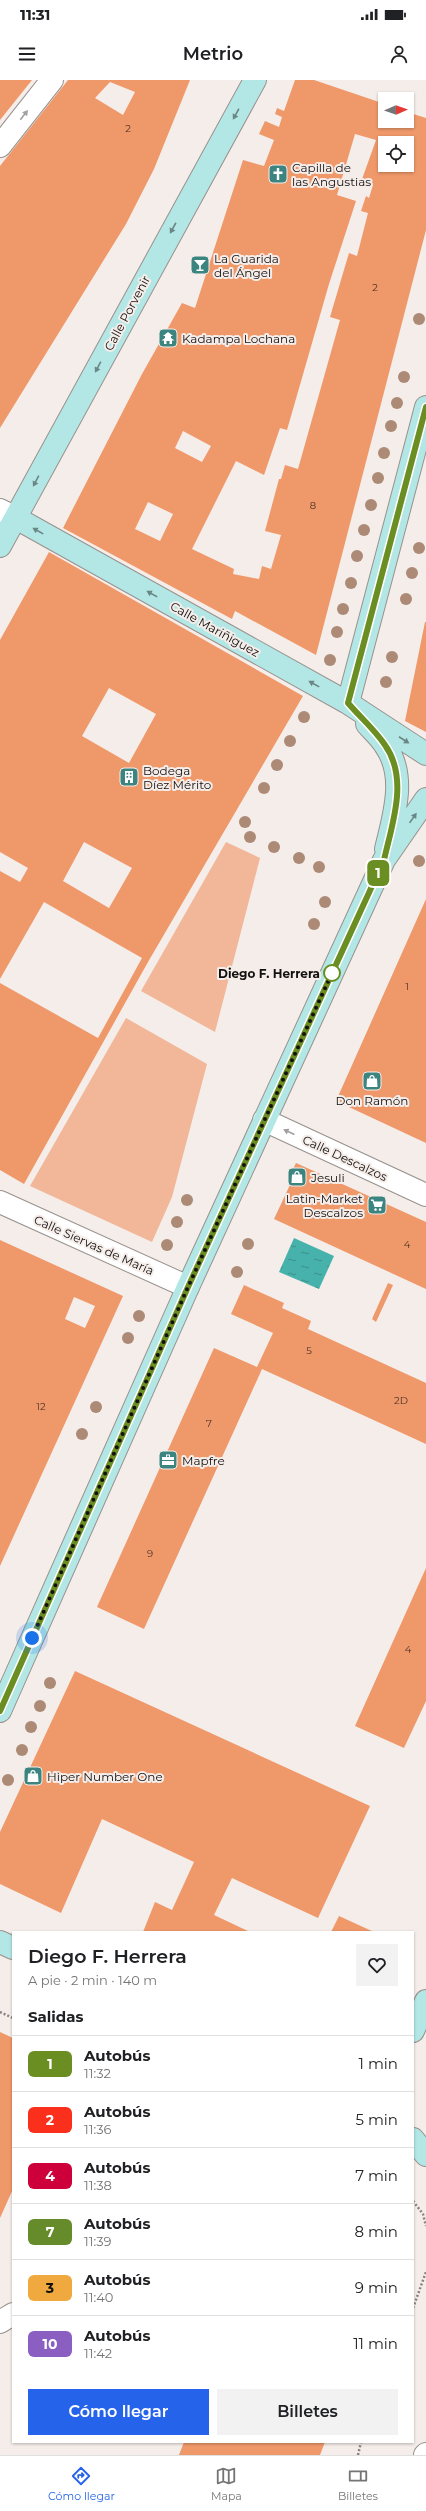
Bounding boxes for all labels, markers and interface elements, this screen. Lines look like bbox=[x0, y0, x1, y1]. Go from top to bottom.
text: 11:31 bbox=[20, 5, 50, 24]
icon: menu bbox=[16, 43, 38, 65]
text: Metrio bbox=[183, 43, 243, 65]
icon: person bbox=[388, 43, 410, 65]
north arrow bbox=[378, 92, 414, 128]
map controls bbox=[378, 92, 414, 172]
one-way arrow bbox=[232, 108, 239, 120]
one-way arrow bbox=[20, 110, 29, 121]
house number: 2 bbox=[125, 122, 131, 135]
button: locate bbox=[378, 136, 414, 172]
place label: Capilla de las Angustias bbox=[292, 160, 371, 189]
church icon: Capilla de las Angustias bbox=[267, 163, 289, 185]
one-way arrow bbox=[170, 222, 177, 234]
place label: La Guarida del Ángel bbox=[214, 251, 279, 280]
bar icon: La Guarida del Ángel bbox=[189, 254, 211, 276]
street label: Calle Porvenir bbox=[101, 273, 153, 353]
house number: 2 bbox=[372, 281, 378, 294]
temple icon: Kadampa Lochana bbox=[157, 327, 179, 349]
place label: Kadampa Lochana bbox=[182, 331, 295, 346]
one-way arrow bbox=[94, 361, 101, 373]
one-way arrow bbox=[33, 475, 39, 487]
house number: 8 bbox=[310, 499, 316, 512]
one-way arrow bbox=[32, 527, 44, 534]
one-way arrow bbox=[146, 591, 158, 597]
street label: Calle Mariñiguez bbox=[168, 598, 262, 660]
one-way arrow bbox=[308, 681, 320, 688]
one-way arrow bbox=[399, 736, 409, 744]
place label: Bodega Díez Mérito bbox=[143, 763, 211, 792]
building icon: Bodega Díez Mérito bbox=[118, 766, 140, 788]
one-way arrow bbox=[409, 813, 417, 823]
line badge: 1 bbox=[365, 860, 391, 886]
text: 1 bbox=[375, 864, 381, 882]
marker: Diego F. Herrera bbox=[323, 964, 341, 982]
place label: Diego F. Herrera bbox=[218, 966, 320, 981]
house number: 1 bbox=[405, 980, 409, 993]
shop icon: Don Ramón bbox=[361, 1070, 383, 1092]
place label: Don Ramón bbox=[336, 1093, 408, 1108]
one-way arrow bbox=[283, 1129, 294, 1135]
street label: Calle Descalzos bbox=[300, 1132, 390, 1184]
shop icon: Jesuli bbox=[286, 1166, 308, 1188]
place label: Jesuli bbox=[310, 1170, 345, 1185]
place label: Latin-Market Descalzos bbox=[286, 1191, 363, 1220]
supermarket icon: Latin-Market Descalzos bbox=[366, 1194, 388, 1216]
street label: Calle Siervas de María bbox=[32, 1212, 156, 1278]
house number: 4 bbox=[404, 1238, 411, 1251]
house number: 5 bbox=[306, 1344, 312, 1357]
house number: 2D bbox=[394, 1394, 408, 1407]
house number: 12 bbox=[36, 1400, 46, 1413]
house number: 7 bbox=[206, 1417, 212, 1430]
office icon: Mapfre bbox=[157, 1449, 179, 1471]
place label: Mapfre bbox=[182, 1453, 225, 1468]
house number: 9 bbox=[147, 1547, 153, 1560]
your location bbox=[22, 1628, 42, 1648]
house number: 4 bbox=[405, 1643, 412, 1656]
shop icon: Hiper Number One bbox=[22, 1765, 44, 1787]
place label: Hiper Number One bbox=[47, 1769, 163, 1784]
button: heart bbox=[356, 1944, 398, 1986]
text: Diego F. Herrera bbox=[28, 1945, 187, 1968]
text: A pie · 2 min · 140 m bbox=[28, 1972, 157, 1988]
text: Salidas bbox=[28, 2007, 83, 2026]
text: Autobús bbox=[84, 2046, 150, 2065]
text: 1 min bbox=[359, 2054, 398, 2073]
text: 1 bbox=[47, 2055, 53, 2073]
text: 11:32 bbox=[84, 2065, 111, 2081]
text: Autobús bbox=[84, 2102, 150, 2121]
text: 5 min bbox=[355, 2110, 398, 2129]
text: 2 bbox=[46, 2111, 54, 2129]
text: 11:36 bbox=[84, 2121, 111, 2137]
text: Autobús bbox=[84, 2158, 150, 2177]
text: 7 min bbox=[355, 2166, 398, 2185]
text: 4 bbox=[45, 2167, 55, 2185]
text: 11:38 bbox=[84, 2177, 112, 2193]
text: Autobús bbox=[84, 2214, 150, 2233]
text: 8 min bbox=[354, 2222, 398, 2241]
text: 7 bbox=[46, 2223, 54, 2241]
text: 11:39 bbox=[84, 2233, 111, 2249]
text: Autobús bbox=[84, 2270, 150, 2289]
text: 9 min bbox=[355, 2278, 398, 2297]
text: 3 bbox=[46, 2279, 54, 2297]
text: 11:40 bbox=[84, 2289, 113, 2305]
text: Autobús bbox=[84, 2326, 150, 2345]
text: 11 min bbox=[353, 2334, 398, 2353]
text: 10 bbox=[43, 2335, 58, 2353]
text: 11:42 bbox=[84, 2345, 112, 2361]
button: Cómo llegar bbox=[28, 2389, 209, 2435]
button: Billetes bbox=[217, 2389, 398, 2435]
tab: Cómo llegar bbox=[48, 2465, 115, 2503]
tab: Mapa bbox=[211, 2465, 242, 2503]
tab: Billetes bbox=[338, 2465, 378, 2503]

